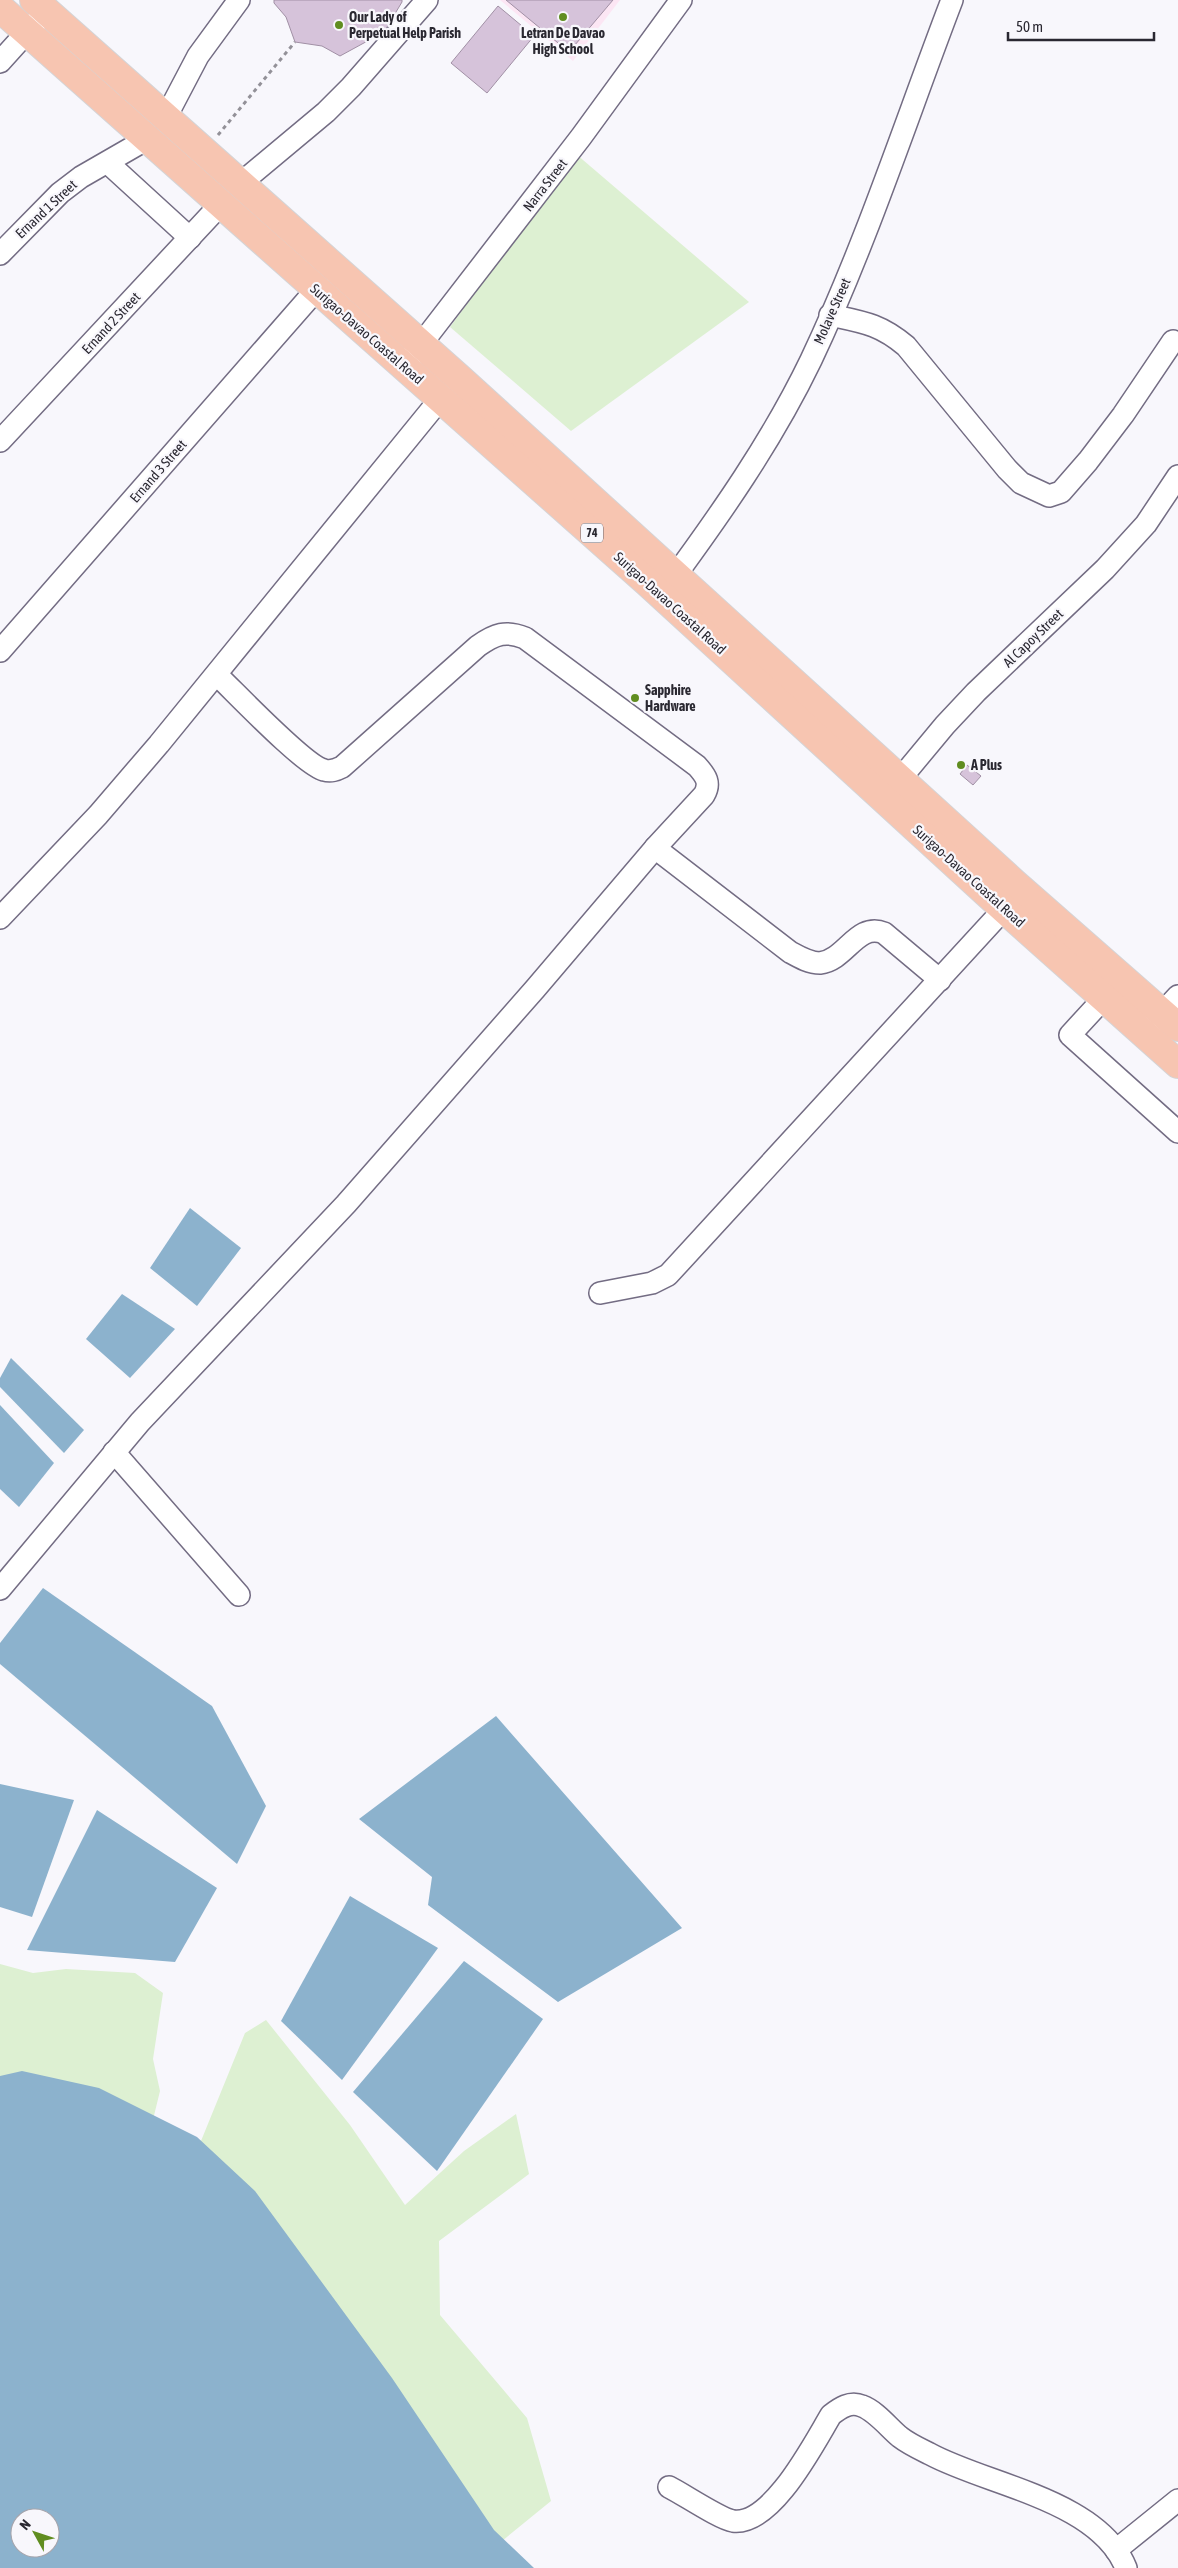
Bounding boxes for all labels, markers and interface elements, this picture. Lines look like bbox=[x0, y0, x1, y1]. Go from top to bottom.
place label: Our Lady of Perpetual Help Parish bbox=[349, 9, 461, 41]
scale bar bbox=[1008, 10, 1154, 42]
marker: Letran De Davao High School bbox=[557, 11, 569, 23]
text: 50 m bbox=[1016, 18, 1043, 35]
marker: Our Lady of Perpetual Help Parish bbox=[333, 19, 345, 31]
place label: Letran De Davao High School bbox=[521, 25, 605, 57]
street label: Narra Street bbox=[520, 156, 570, 214]
street label: Ernand 1 Street bbox=[12, 177, 80, 241]
street label: Molave Street bbox=[810, 275, 854, 347]
street label: Surigao-Davao Coastal Road bbox=[307, 281, 427, 387]
street label: Ernand 2 Street bbox=[79, 289, 143, 357]
street label: Ernand 3 Street bbox=[126, 436, 190, 506]
road number: 74 bbox=[581, 524, 603, 542]
street label: Surigao-Davao Coastal Road bbox=[611, 549, 729, 657]
street label: Al Capoy Street bbox=[1000, 606, 1066, 670]
place label: Sapphire Hardware bbox=[645, 682, 696, 714]
marker: Sapphire Hardware bbox=[629, 692, 641, 704]
place label: A Plus bbox=[970, 757, 1002, 773]
marker: A Plus bbox=[955, 759, 967, 771]
street label: Surigao-Davao Coastal Road bbox=[910, 822, 1028, 930]
north arrow bbox=[10, 2508, 60, 2558]
text: N bbox=[16, 2516, 34, 2533]

